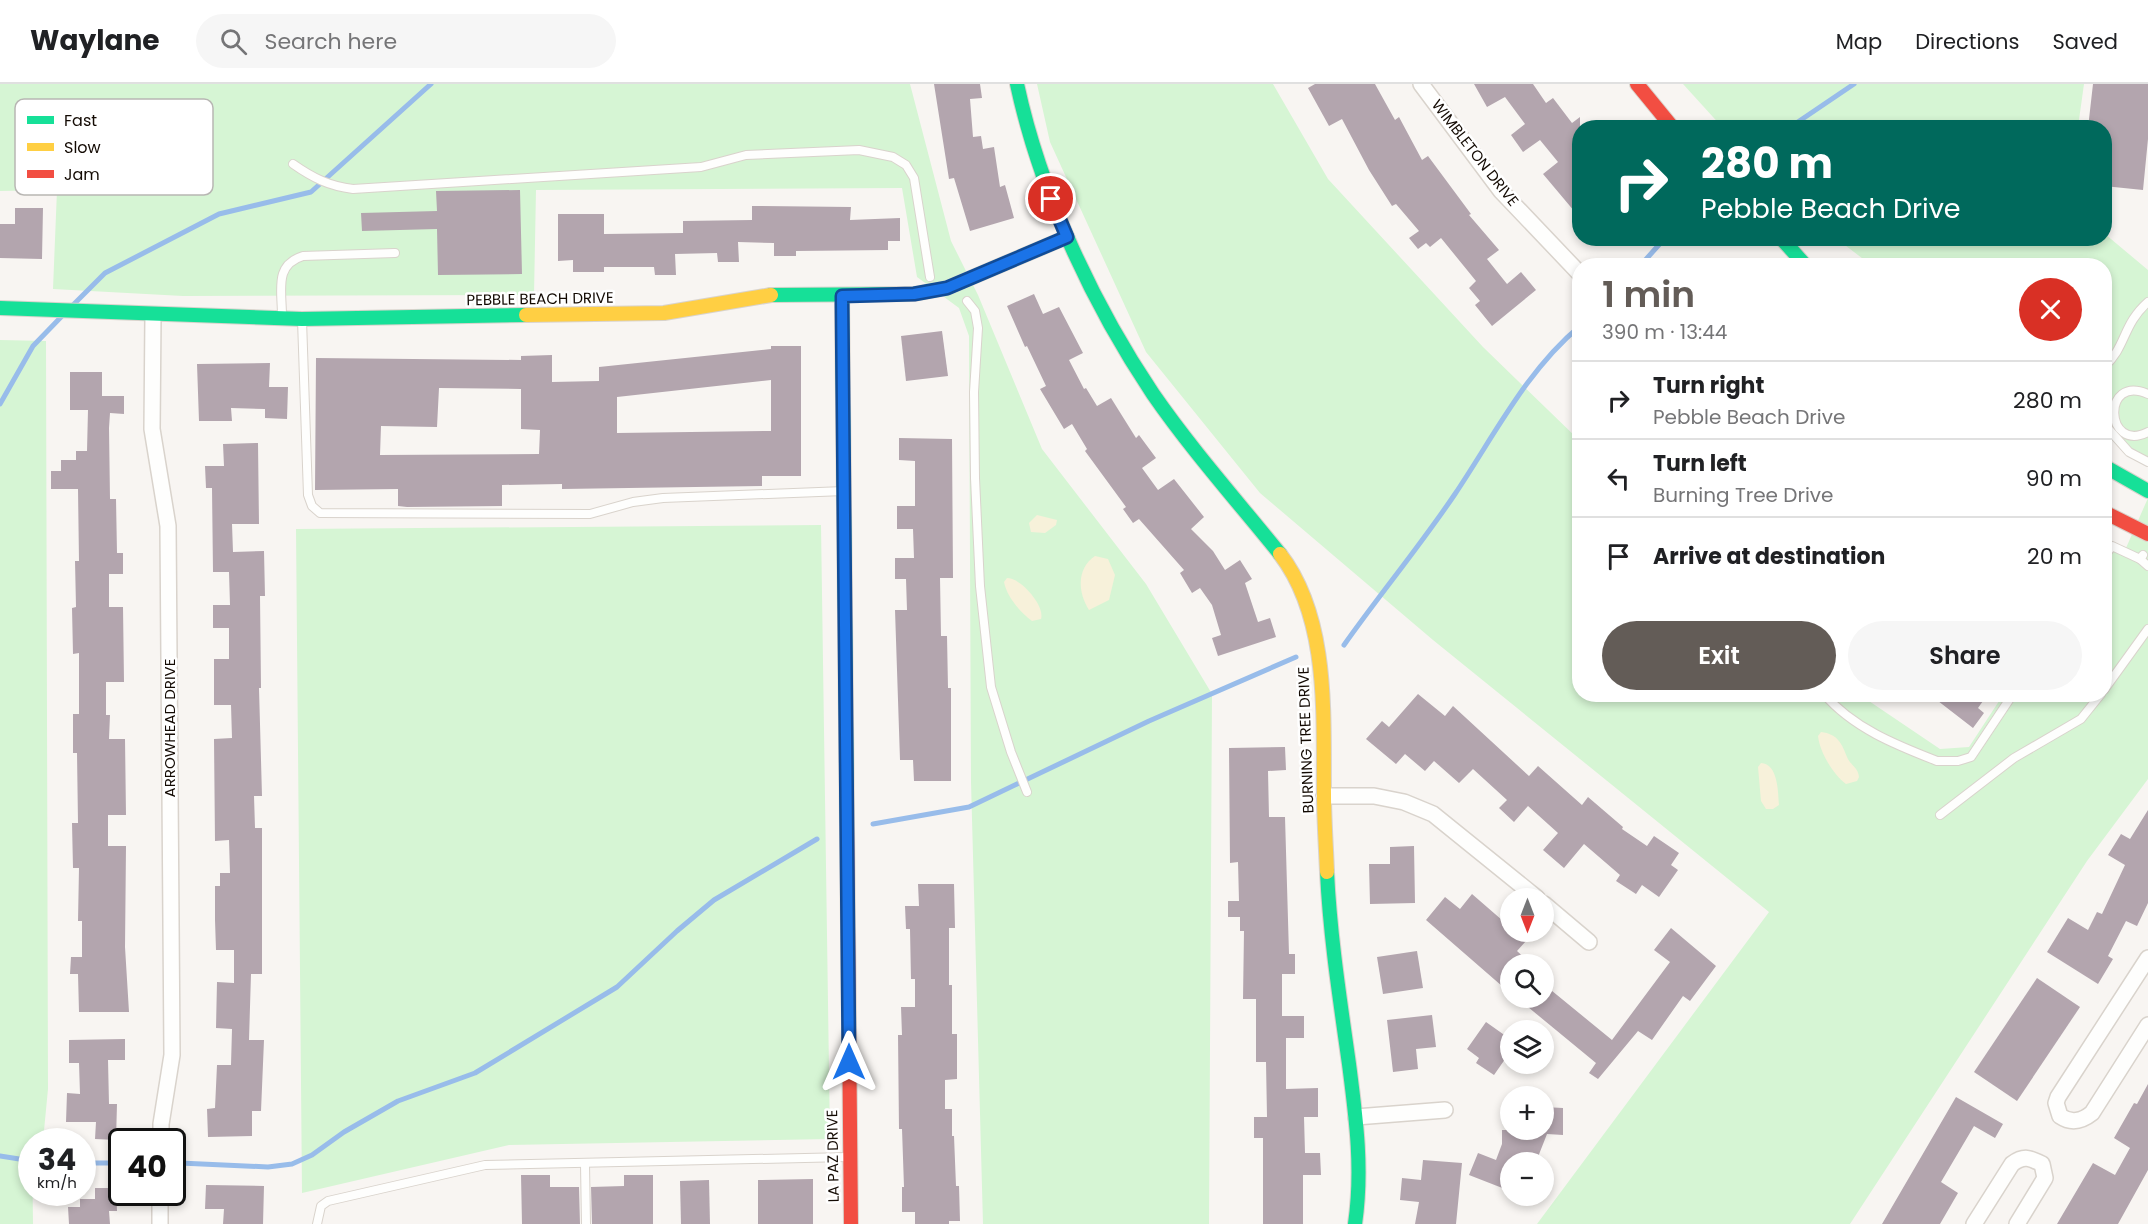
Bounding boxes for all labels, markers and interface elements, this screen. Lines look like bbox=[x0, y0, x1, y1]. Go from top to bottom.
search box bbox=[196, 14, 616, 68]
text: Waylane bbox=[30, 21, 160, 60]
icon: search bbox=[217, 25, 250, 58]
text: Search here bbox=[265, 26, 397, 57]
text: Map bbox=[1836, 27, 1882, 56]
text: Directions bbox=[1915, 27, 2019, 56]
text: Saved bbox=[2052, 27, 2118, 56]
street label: WIMBLETON DRIVE bbox=[1427, 95, 1524, 211]
legend bbox=[15, 99, 213, 195]
text: Fast bbox=[64, 109, 97, 132]
text: 280 m bbox=[1701, 134, 1833, 193]
text: Slow bbox=[64, 136, 101, 159]
icon: right bbox=[1602, 144, 1680, 222]
text: Jam bbox=[64, 163, 100, 186]
pin bbox=[1025, 173, 1076, 224]
icon: arrive bbox=[1034, 182, 1067, 215]
text: Pebble Beach Drive bbox=[1701, 190, 1961, 227]
text: 1 min bbox=[1602, 269, 1695, 320]
button: close bbox=[2019, 278, 2082, 341]
street label: PEBBLE BEACH DRIVE bbox=[466, 287, 614, 310]
text: 390 m · 13:44 bbox=[1602, 318, 1727, 346]
text: Turn right bbox=[1653, 370, 1764, 401]
icon: right bbox=[1602, 384, 1635, 417]
text: 280 m bbox=[2013, 385, 2082, 416]
text: Pebble Beach Drive bbox=[1653, 403, 1845, 431]
text: Turn left bbox=[1653, 448, 1747, 479]
icon: left bbox=[1602, 462, 1635, 495]
text: 90 m bbox=[2026, 463, 2082, 494]
text: Burning Tree Drive bbox=[1653, 481, 1833, 509]
icon: arrive bbox=[1602, 540, 1635, 573]
text: Arrive at destination bbox=[1653, 541, 1885, 572]
text: 20 m bbox=[2027, 541, 2082, 572]
button: Exit bbox=[1602, 621, 1836, 690]
button: Share bbox=[1848, 621, 2082, 690]
street label: ARROWHEAD DRIVE bbox=[159, 659, 180, 797]
street label: BURNING TREE DRIVE bbox=[1292, 666, 1319, 814]
north arrow bbox=[1500, 888, 1554, 942]
map controls bbox=[1500, 888, 1554, 1206]
button: search bbox=[1500, 954, 1554, 1008]
button: layers bbox=[1500, 1020, 1554, 1074]
position arrow bbox=[817, 1030, 881, 1094]
button: + bbox=[1500, 1086, 1554, 1140]
street label: LA PAZ DRIVE bbox=[821, 1109, 844, 1203]
speed limit sign: 40 bbox=[108, 1128, 186, 1206]
text: 34 bbox=[38, 1138, 76, 1181]
button: − bbox=[1500, 1152, 1554, 1206]
text: km/h bbox=[37, 1172, 77, 1193]

